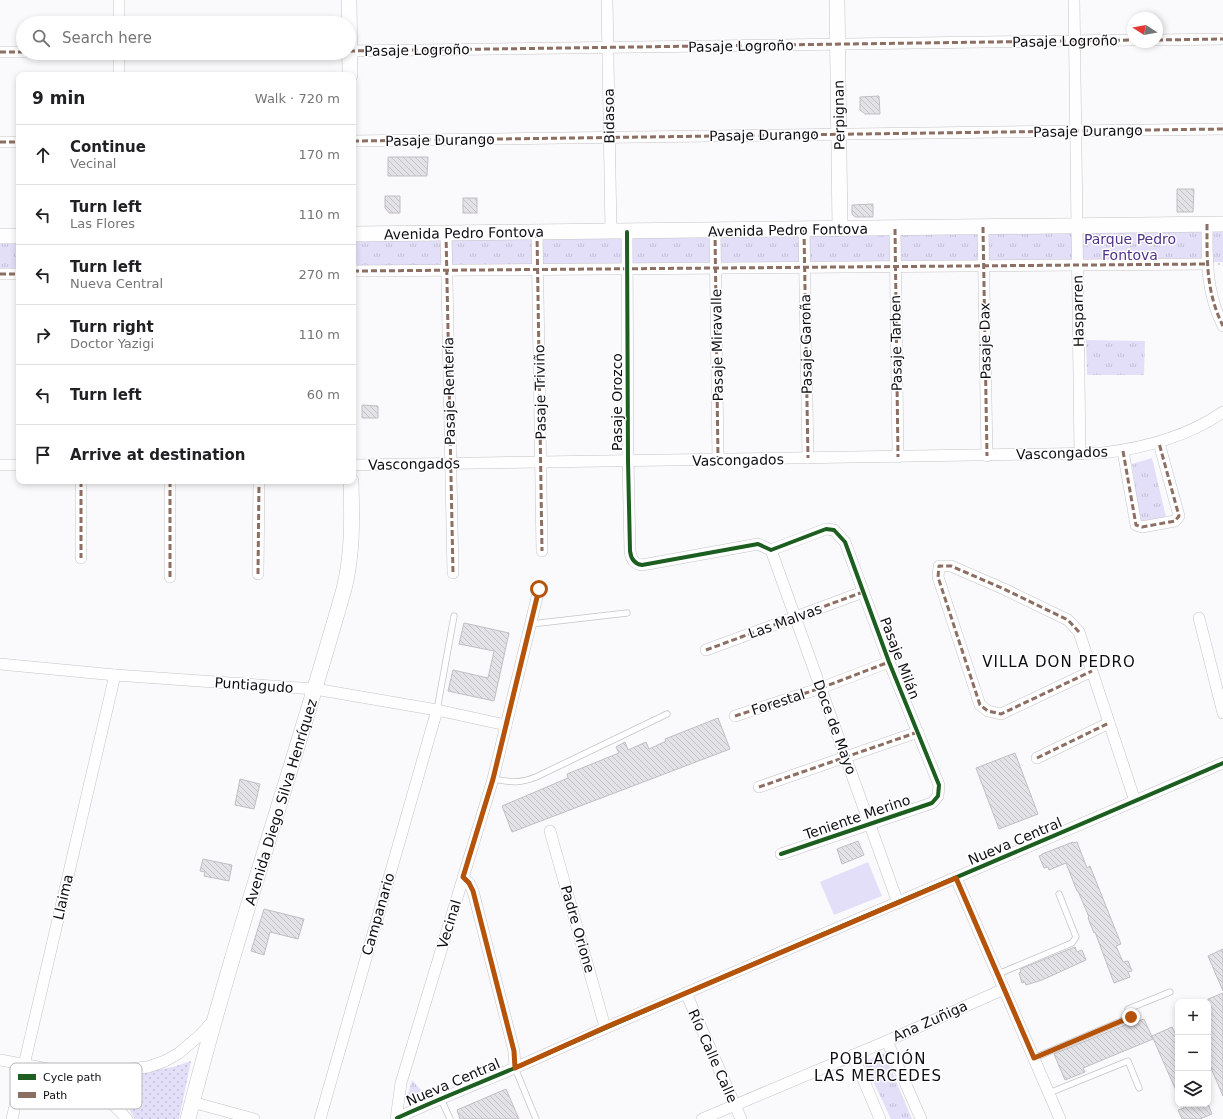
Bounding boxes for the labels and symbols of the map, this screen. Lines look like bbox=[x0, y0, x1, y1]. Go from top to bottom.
north arrow bbox=[1127, 12, 1163, 48]
street label: Pasaje Logroño bbox=[1012, 32, 1118, 50]
street label: Pasaje Logroño bbox=[688, 37, 794, 55]
street label: Pasaje Logroño bbox=[364, 41, 470, 59]
street label: Perpignan bbox=[830, 80, 848, 150]
street label: Bidasoa bbox=[601, 88, 617, 144]
street label: Pasaje Durango bbox=[1033, 122, 1143, 140]
street label: Pasaje Durango bbox=[709, 126, 819, 144]
street label: Pasaje Durango bbox=[385, 131, 495, 149]
street label: Avenida Pedro Fontova bbox=[708, 221, 868, 239]
street label: Avenida Pedro Fontova bbox=[384, 224, 544, 242]
park label: Parque Pedro Fontova bbox=[1084, 231, 1176, 263]
street label: Hasparren bbox=[1069, 275, 1087, 347]
street label: Pasaje Miravalle bbox=[708, 288, 726, 402]
street label: Pasaje Garoña bbox=[797, 294, 815, 394]
street label: Pasaje Tarben bbox=[887, 295, 905, 391]
street label: Pasaje Dax bbox=[976, 302, 994, 380]
street label: Pasaje Rentería bbox=[440, 337, 458, 445]
street label: Pasaje Triviño bbox=[531, 344, 549, 440]
street label: Pasaje Orozco bbox=[609, 353, 625, 451]
street label: Vascongados bbox=[1016, 443, 1108, 463]
street label: Vascongados bbox=[692, 451, 784, 469]
street label: Vascongados bbox=[368, 455, 460, 473]
route start bbox=[530, 580, 548, 598]
street label: Las Malvas bbox=[746, 600, 824, 642]
street label: Pasaje Milán bbox=[877, 615, 923, 701]
district label: VILLA DON PEDRO bbox=[982, 653, 1136, 671]
street label: Puntiagudo bbox=[214, 674, 294, 696]
street label: Doce de Mayo bbox=[810, 677, 860, 777]
street label: Forestal bbox=[749, 686, 807, 718]
street label: Avenida Diego Silva Henríquez bbox=[242, 697, 320, 907]
street label: Teniente Merino bbox=[801, 791, 912, 843]
street label: Nueva Central bbox=[966, 814, 1064, 868]
street label: Campanario bbox=[359, 871, 397, 957]
street label: Llaima bbox=[50, 873, 76, 921]
street label: Padre Orione bbox=[558, 883, 598, 975]
street label: Vecinal bbox=[434, 898, 464, 950]
street label: Ana Zuñiga bbox=[890, 997, 970, 1045]
street label: Río Calle Calle bbox=[685, 1007, 741, 1105]
route end bbox=[1122, 1008, 1140, 1026]
district label: POBLACIÓN LAS MERCEDES bbox=[814, 1049, 942, 1085]
street label: Nueva Central bbox=[404, 1055, 502, 1109]
legend bbox=[10, 1063, 142, 1109]
text: Cycle path bbox=[43, 1071, 102, 1084]
text: Path bbox=[43, 1089, 67, 1102]

